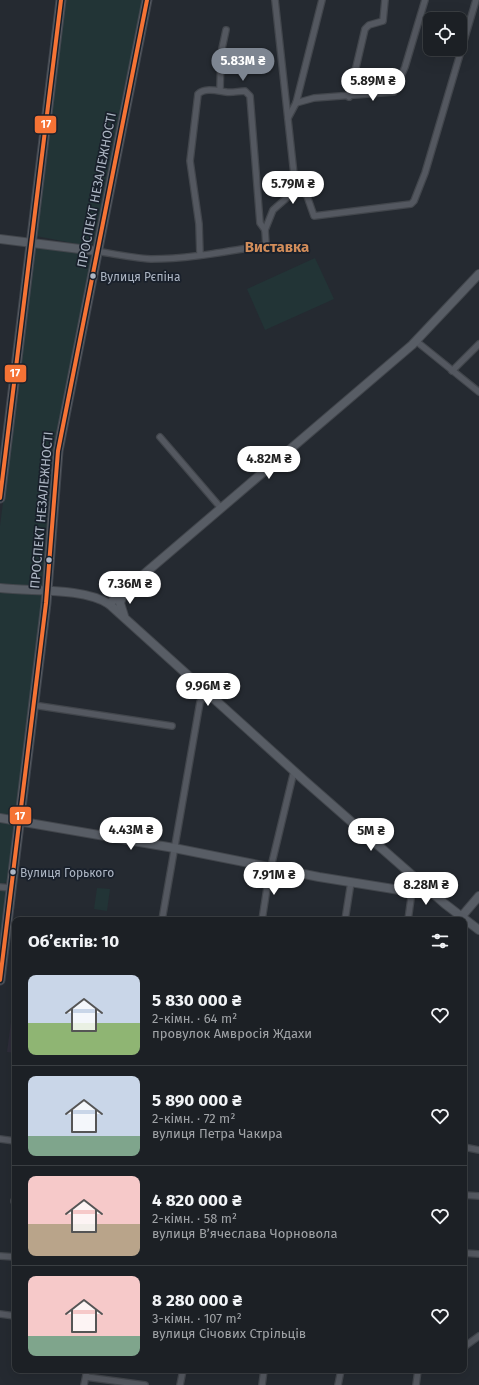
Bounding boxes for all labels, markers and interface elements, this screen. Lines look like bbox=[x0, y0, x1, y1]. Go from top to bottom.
map controls bbox=[423, 12, 467, 56]
button: locate bbox=[423, 12, 467, 56]
pin: 5.83M ₴ bbox=[206, 48, 280, 82]
text: 5.83M ₴ bbox=[220, 53, 266, 68]
pin: 5.89M ₴ bbox=[336, 68, 410, 102]
text: 5.89M ₴ bbox=[350, 73, 396, 88]
street label: ПРОСПЕКТ НЕЗАЛЕЖНОСТІ bbox=[74, 111, 119, 269]
line badge: 17 bbox=[34, 115, 57, 134]
text: 17 bbox=[41, 118, 51, 131]
pin: 5.79M ₴ bbox=[256, 171, 330, 205]
text: 5.79M ₴ bbox=[271, 176, 315, 191]
district label: Виставка bbox=[245, 238, 309, 256]
place label: Вулиця Рєпіна bbox=[100, 270, 181, 284]
marker: Вулиця Рєпіна bbox=[88, 271, 98, 281]
line badge: 17 bbox=[4, 364, 27, 383]
text: 17 bbox=[10, 367, 20, 380]
street label: ПРОСПЕКТ НЕЗАЛЕЖНОСТІ bbox=[27, 431, 56, 589]
pin: 4.82M ₴ bbox=[232, 446, 306, 480]
text: 4.82M ₴ bbox=[246, 451, 292, 466]
unlabelled marker bbox=[44, 555, 54, 565]
pin: 7.36M ₴ bbox=[93, 571, 167, 605]
text: 7.36M ₴ bbox=[108, 576, 152, 591]
pin: 9.96M ₴ bbox=[171, 673, 245, 707]
text: 9.96M ₴ bbox=[185, 678, 231, 693]
line badge: 17 bbox=[9, 806, 32, 825]
text: 17 bbox=[15, 810, 25, 823]
pin: 4.43M ₴ bbox=[94, 817, 168, 851]
pin: 5M ₴ bbox=[347, 818, 395, 852]
text: 4.43M ₴ bbox=[109, 822, 153, 837]
text: 5M ₴ bbox=[357, 823, 385, 838]
pin: 7.91M ₴ bbox=[237, 862, 311, 896]
place label: Вулиця Горького bbox=[20, 866, 114, 880]
marker: Вулиця Горького bbox=[8, 867, 18, 877]
text: 7.91M ₴ bbox=[253, 867, 295, 882]
pin: 8.28M ₴ bbox=[389, 872, 463, 906]
text: 8.28M ₴ bbox=[403, 877, 449, 892]
icon: filters bbox=[429, 930, 451, 952]
text: Об’єктів: 10 bbox=[28, 931, 119, 952]
text: 5 830 000 ₴ bbox=[152, 990, 241, 1011]
icon: home bbox=[60, 991, 108, 1039]
icon: heart bbox=[429, 1004, 451, 1026]
text: 2-кімн. · 64 m² bbox=[152, 1011, 237, 1026]
text: провулок Амвросія Ждахи bbox=[152, 1026, 312, 1041]
text: 5 890 000 ₴ bbox=[152, 1090, 242, 1111]
icon: home bbox=[60, 1092, 108, 1140]
icon: heart bbox=[429, 1105, 451, 1127]
text: 2-кімн. · 72 m² bbox=[152, 1111, 235, 1126]
text: вулиця Петра Чакира bbox=[152, 1126, 283, 1141]
text: 4 820 000 ₴ bbox=[152, 1190, 242, 1211]
icon: home bbox=[60, 1192, 108, 1240]
icon: heart bbox=[429, 1205, 451, 1227]
text: 2-кімн. · 58 m² bbox=[152, 1211, 237, 1226]
text: вулиця Вʼячеслава Чорновола bbox=[152, 1226, 338, 1241]
text: 8 280 000 ₴ bbox=[152, 1290, 242, 1311]
icon: home bbox=[60, 1292, 108, 1340]
icon: heart bbox=[429, 1305, 451, 1327]
text: 3-кімн. · 107 m² bbox=[152, 1311, 242, 1326]
text: вулиця Січових Стрільців bbox=[152, 1326, 306, 1341]

